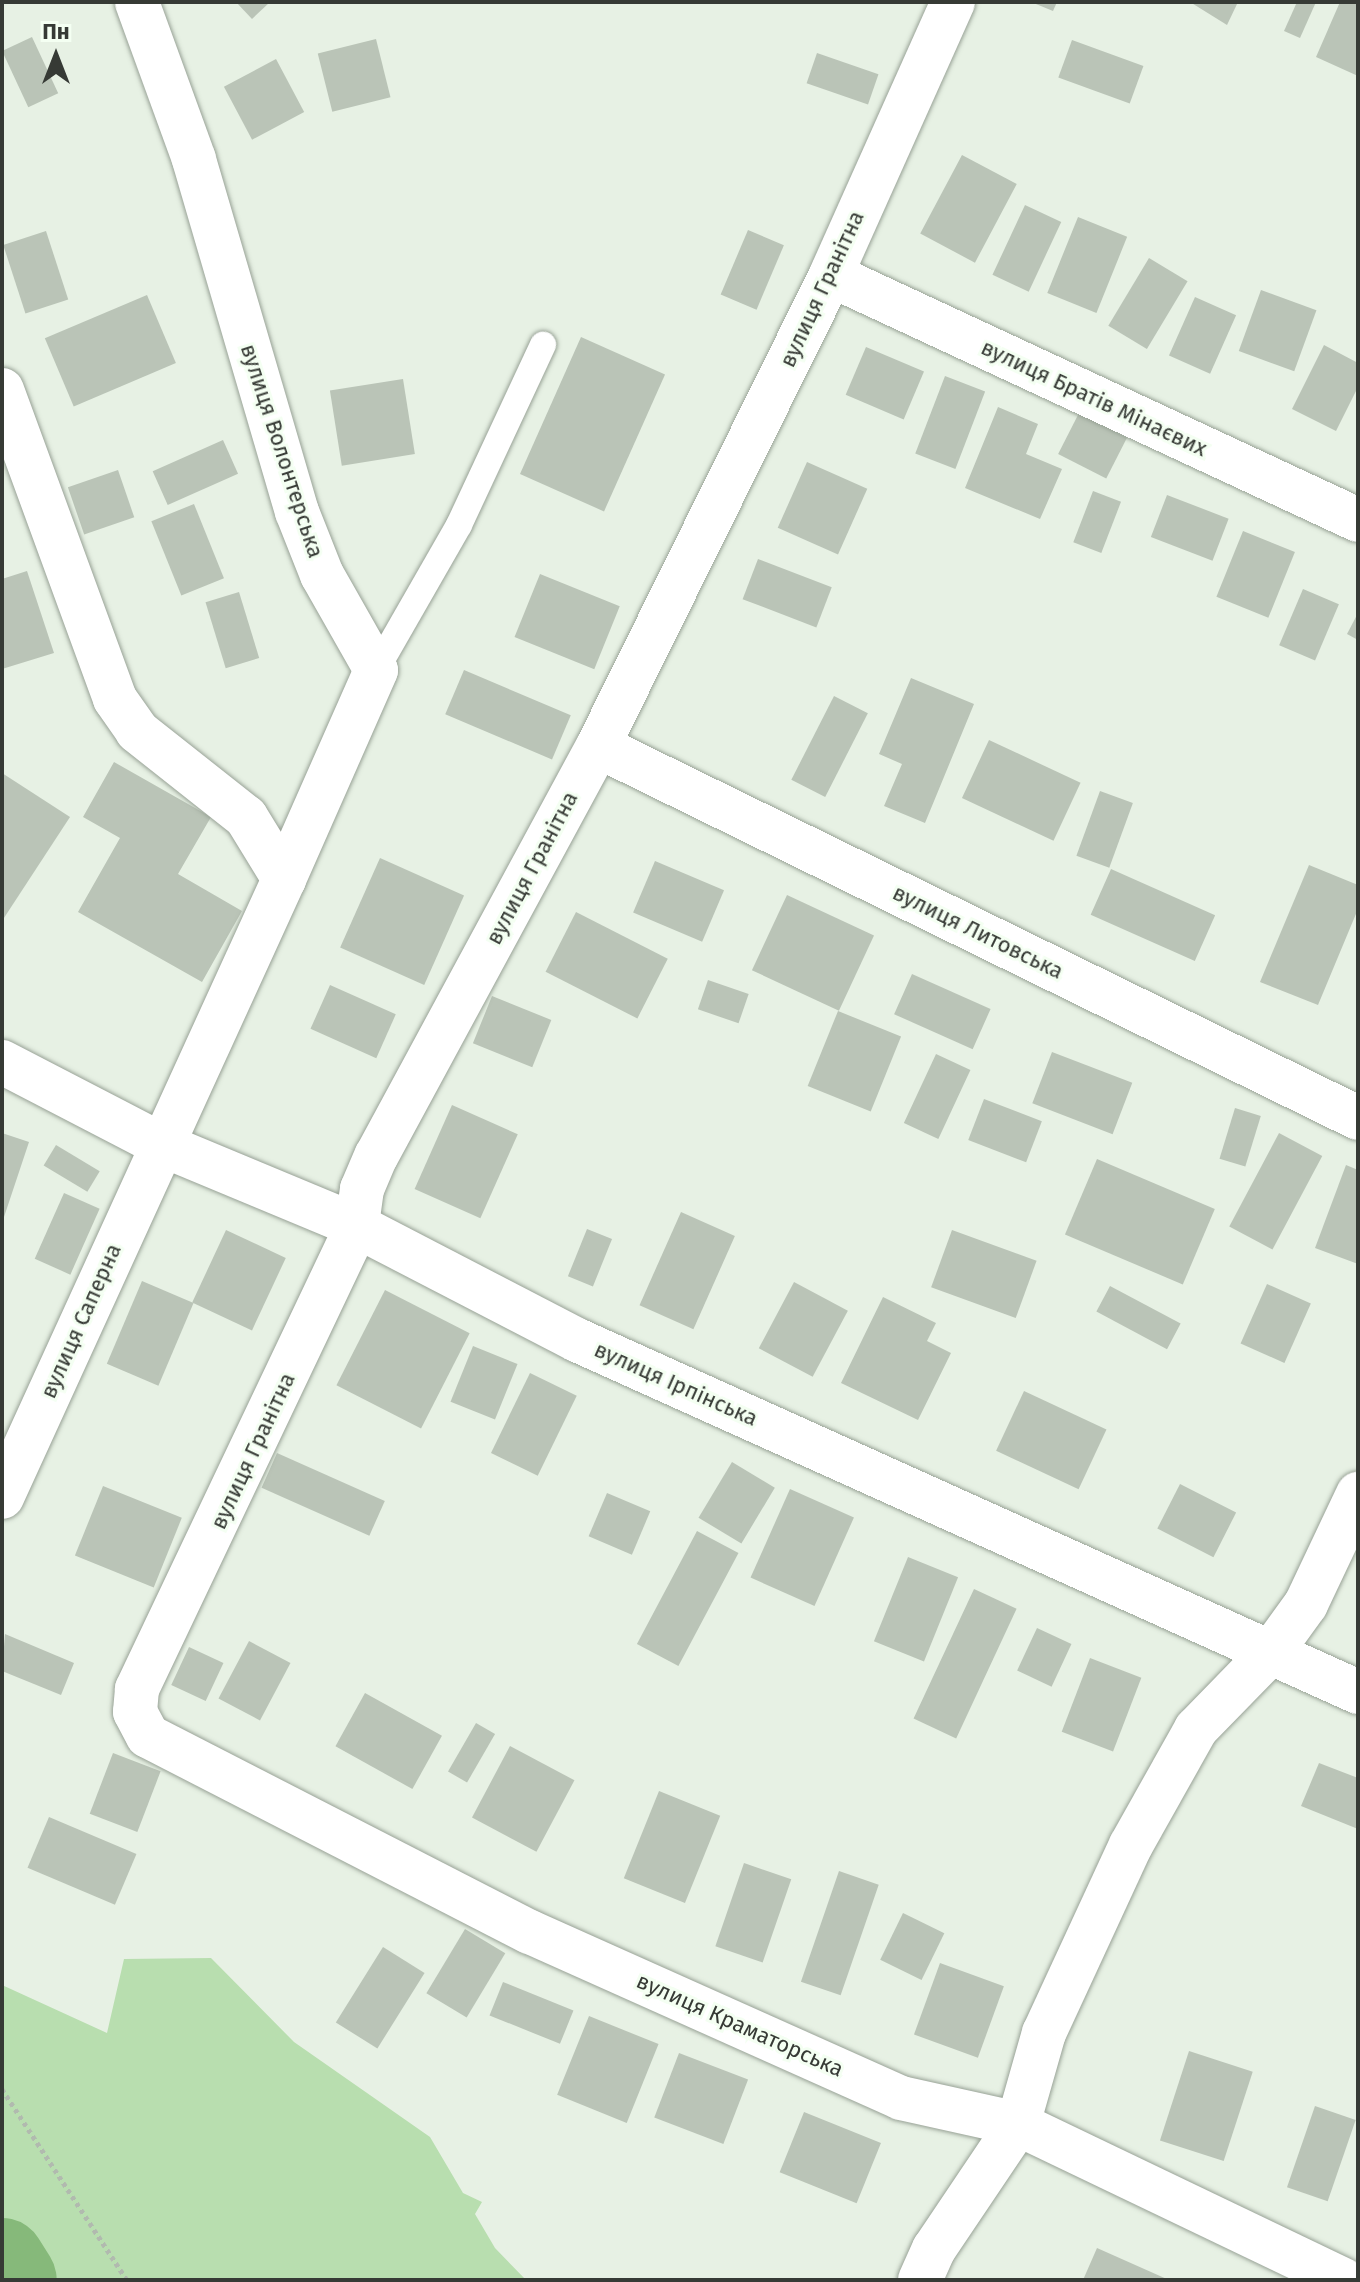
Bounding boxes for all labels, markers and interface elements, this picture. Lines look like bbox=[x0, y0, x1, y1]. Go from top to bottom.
north arrow bbox=[16, 16, 96, 96]
text: Пн bbox=[42, 18, 70, 45]
street label: вулиця Гранітна bbox=[774, 207, 870, 371]
street label: вулиця Братів Мінаєвих bbox=[977, 334, 1211, 462]
street label: вулиця Волонтерська bbox=[235, 341, 329, 561]
street label: вулиця Гранітна bbox=[481, 787, 583, 949]
street label: вулиця Литовська bbox=[888, 879, 1068, 985]
street label: вулиця Саперна bbox=[35, 1240, 127, 1402]
street label: вулиця Ірпінська bbox=[590, 1336, 762, 1432]
street label: вулиця Гранітна bbox=[205, 1369, 301, 1533]
street label: вулиця Краматорська bbox=[632, 1967, 848, 2083]

